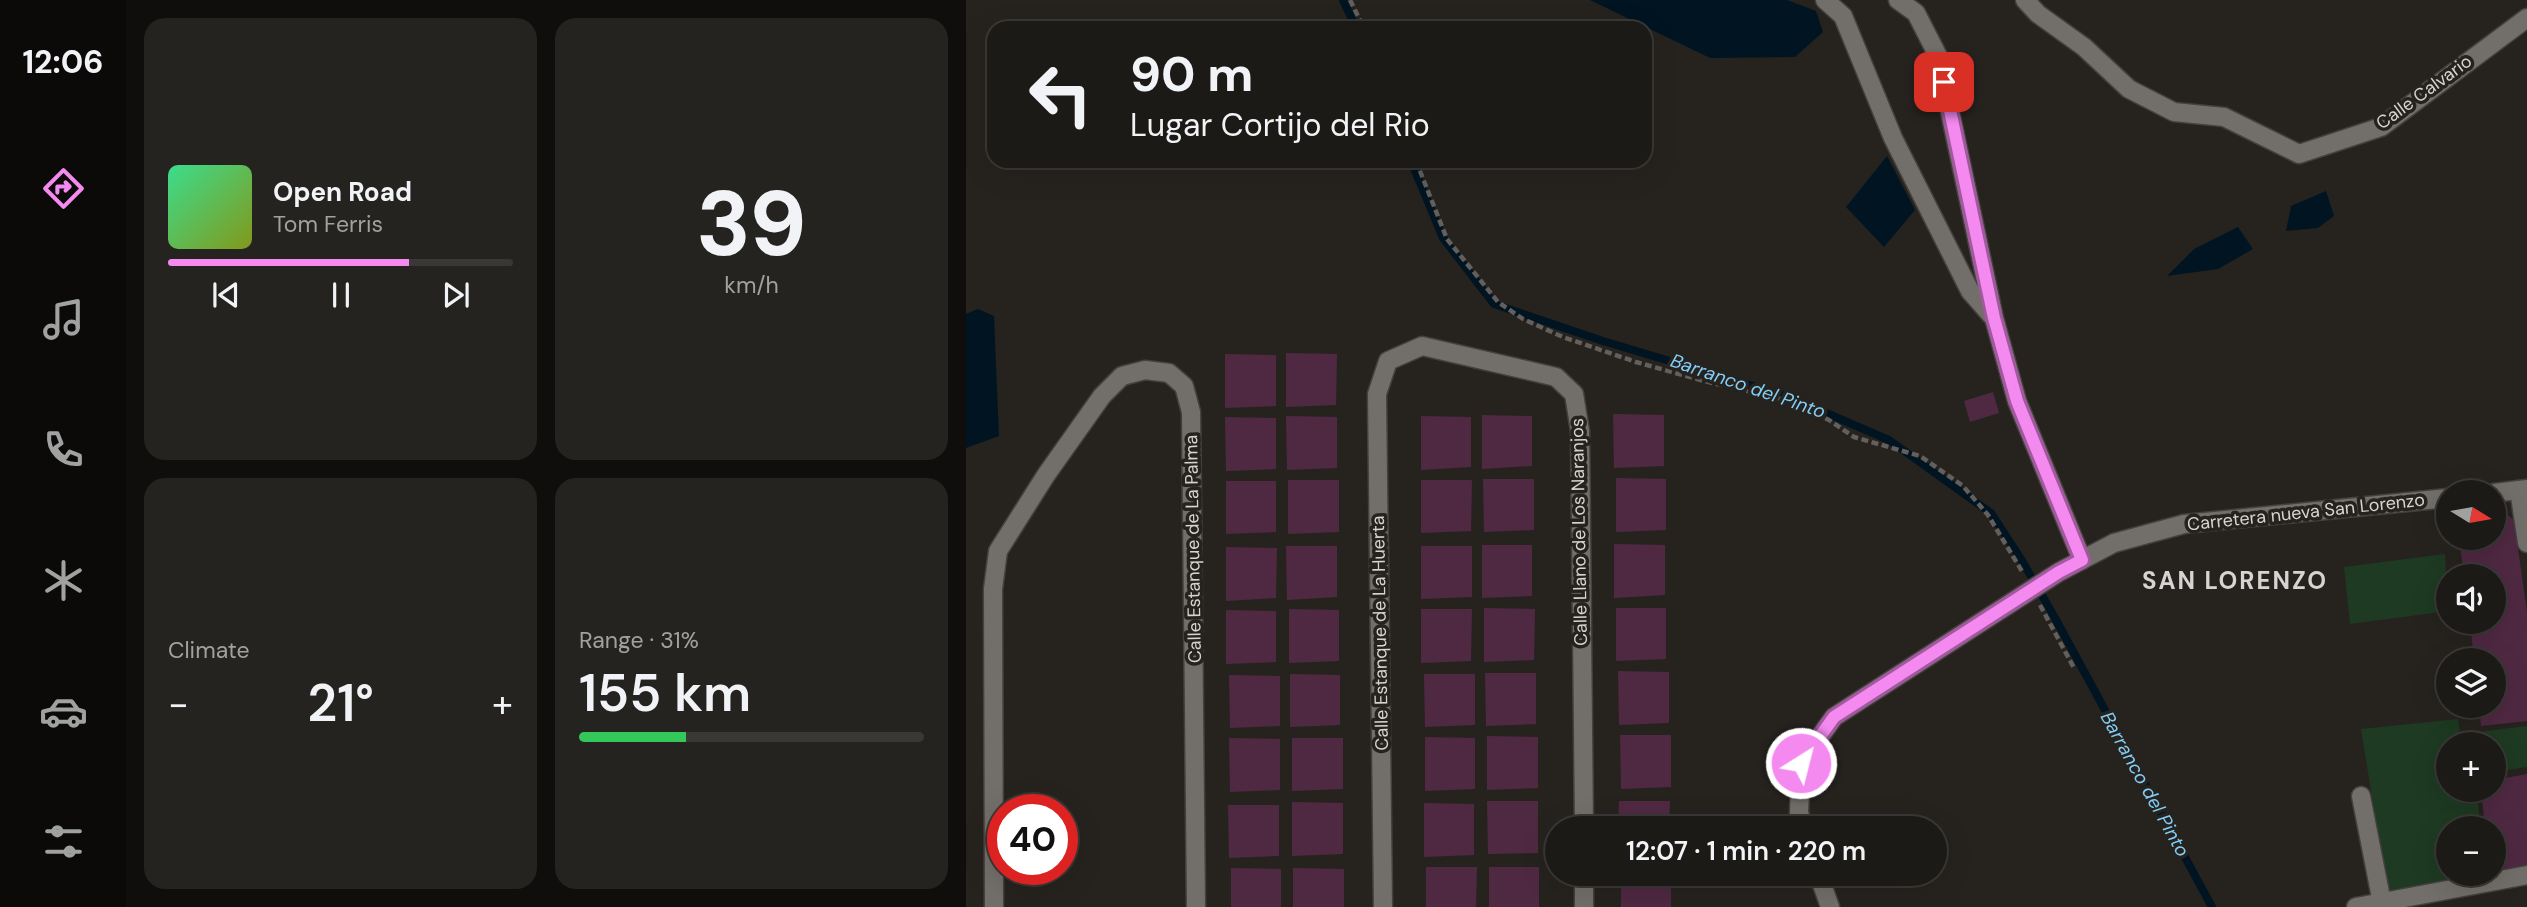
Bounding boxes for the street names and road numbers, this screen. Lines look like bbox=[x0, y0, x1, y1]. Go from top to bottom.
street label: Calle Calvario bbox=[2371, 49, 2477, 135]
street label: Calle Llano de Los Naranjos bbox=[1565, 418, 1593, 646]
street label: Calle Estanque de La Palma bbox=[1179, 435, 1207, 663]
street label: Carretera nueva San Lorenzo bbox=[2186, 488, 2426, 536]
street label: Calle Estanque de La Huerta bbox=[1366, 515, 1394, 751]

